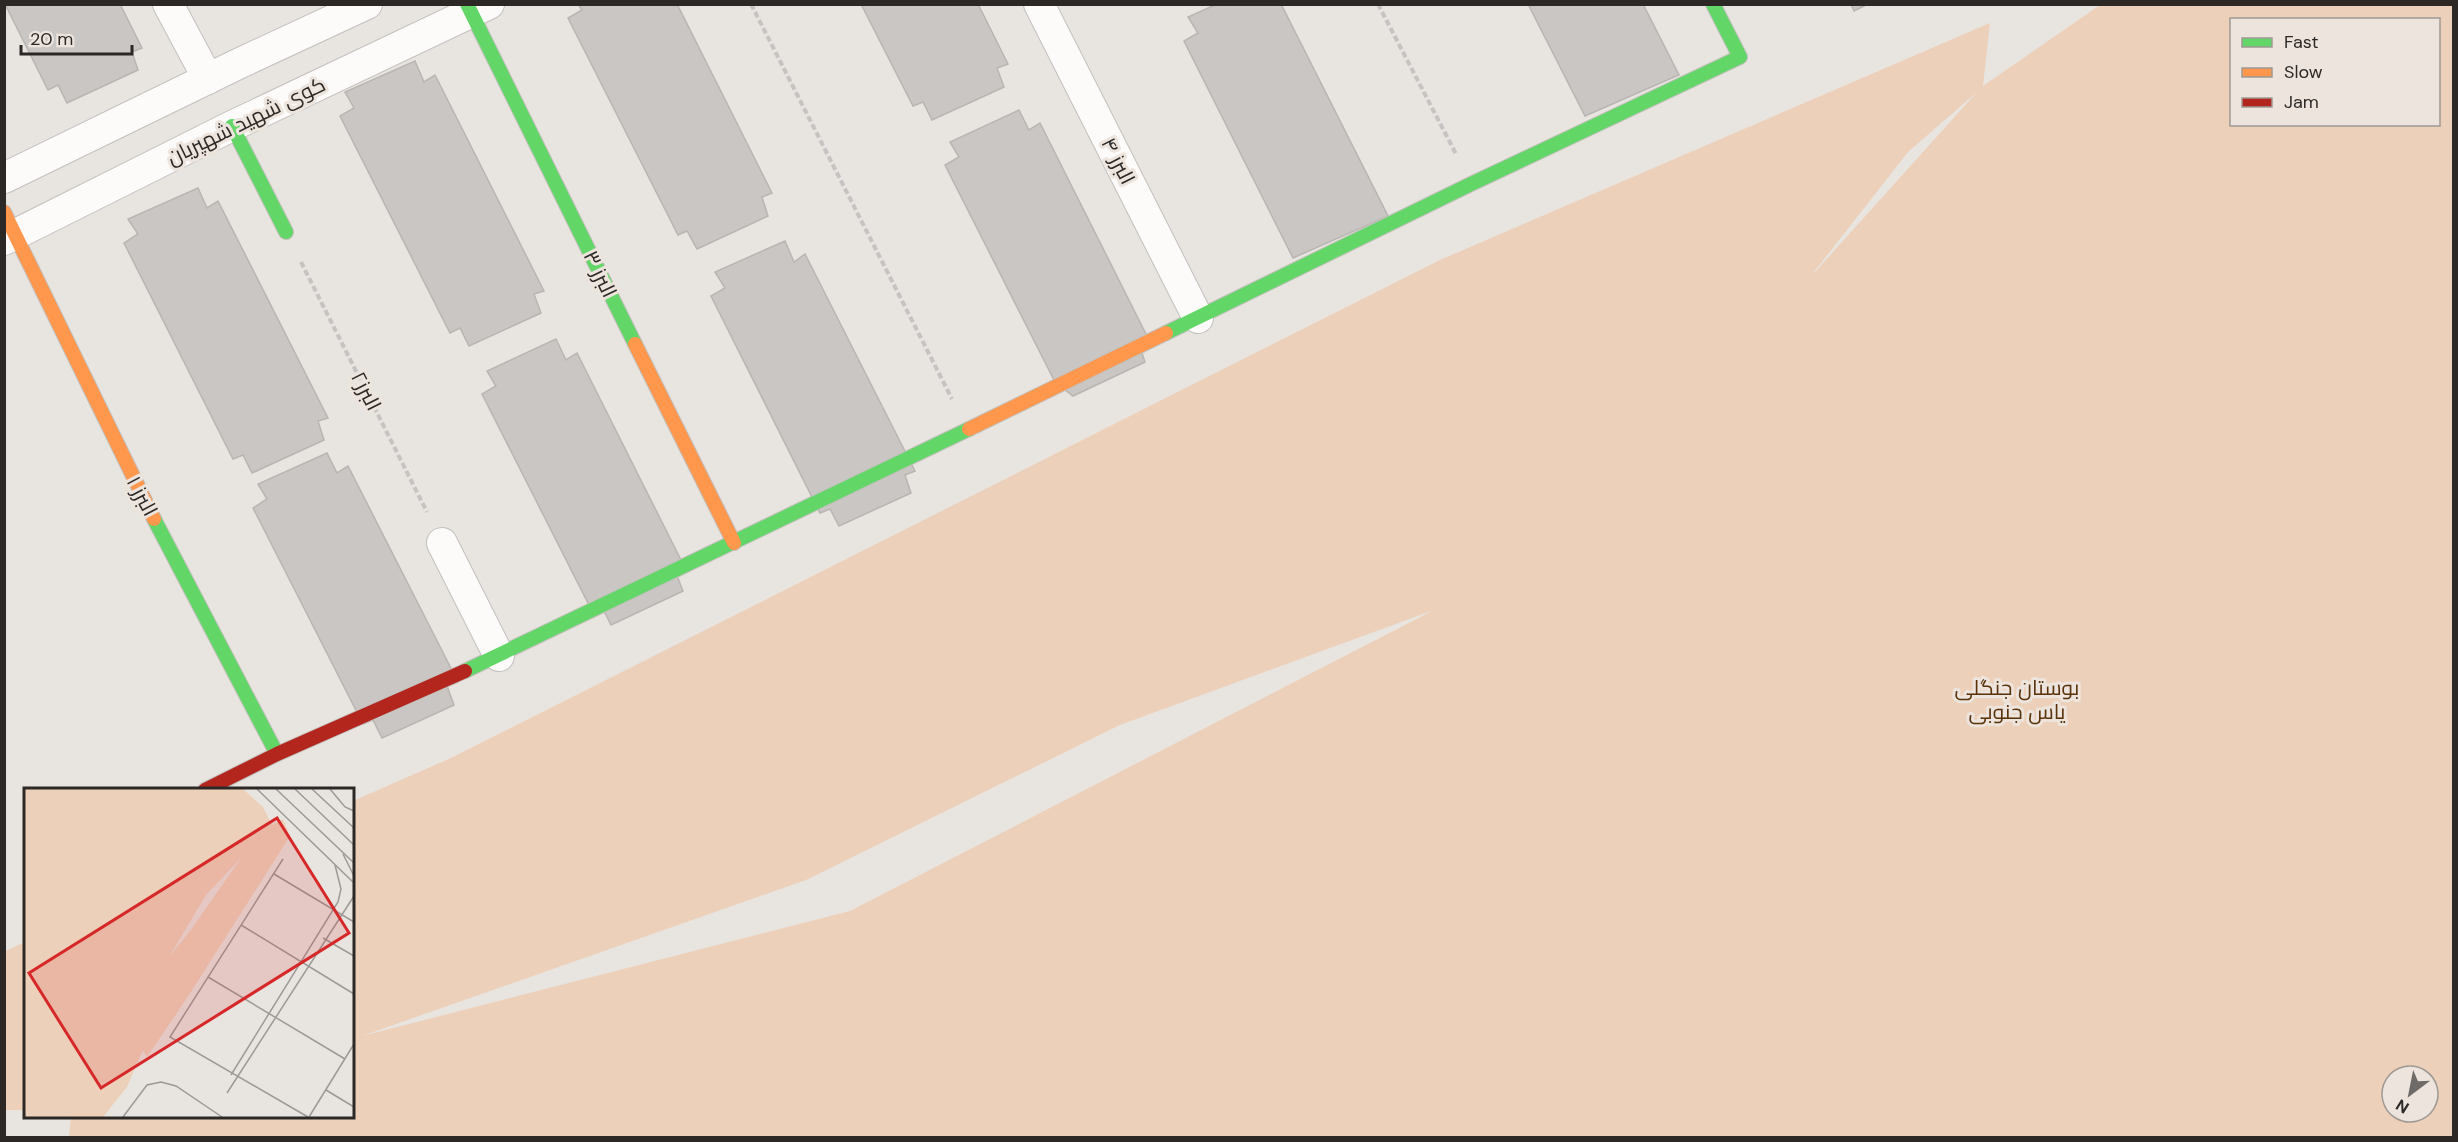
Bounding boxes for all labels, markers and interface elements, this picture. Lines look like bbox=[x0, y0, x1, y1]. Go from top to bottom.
scale bar bbox=[21, 18, 132, 56]
legend bbox=[2230, 18, 2440, 126]
text: 20 m bbox=[30, 27, 73, 51]
text: Fast bbox=[2284, 30, 2319, 54]
text: Slow bbox=[2284, 60, 2323, 84]
street label: کوی شهید شهپریان bbox=[162, 70, 330, 172]
text: Jam bbox=[2284, 90, 2319, 114]
street label: البرز ۴ bbox=[1094, 133, 1142, 189]
street label: البرز ۳ bbox=[577, 246, 623, 302]
street label: البرز۲ bbox=[344, 367, 388, 415]
street label: البرز ۱ bbox=[120, 471, 164, 521]
park label: بوستان جنگلی یاس جنوبی bbox=[1955, 674, 2079, 726]
inset map bbox=[24, 788, 354, 1118]
north arrow bbox=[2380, 1064, 2440, 1124]
text: N bbox=[2392, 1094, 2413, 1118]

